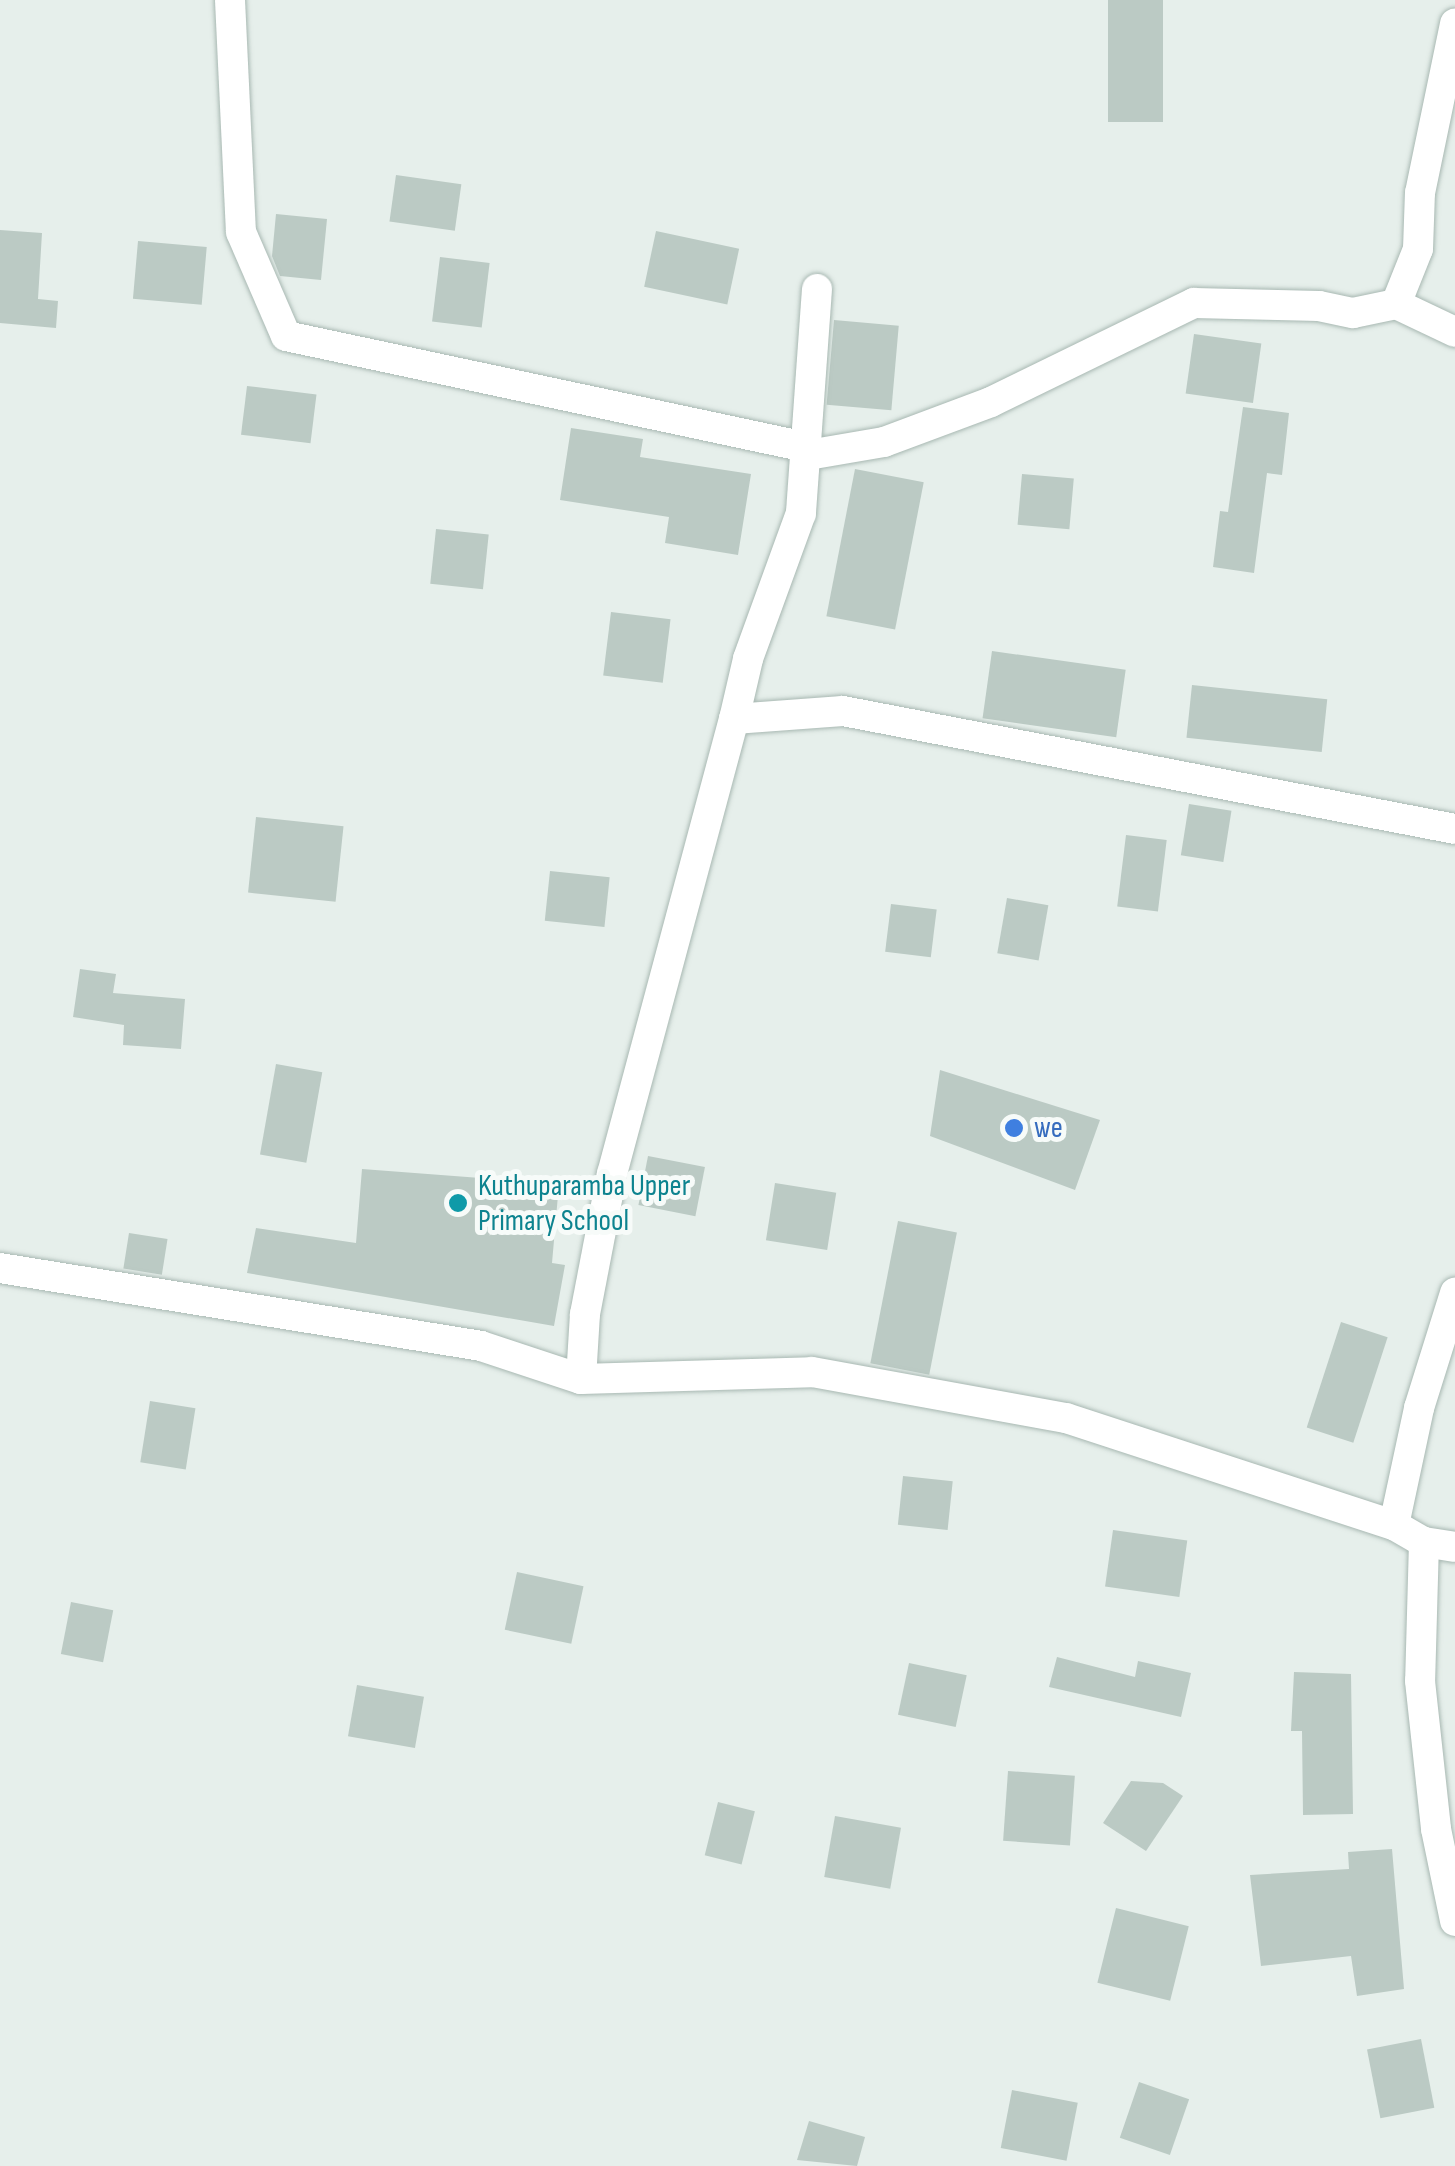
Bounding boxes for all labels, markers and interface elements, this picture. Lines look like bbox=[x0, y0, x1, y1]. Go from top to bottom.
place label: we bbox=[1034, 1110, 1063, 1146]
marker: we bbox=[1003, 1117, 1025, 1139]
place label: Kuthuparamba Upper Primary School bbox=[478, 1168, 690, 1238]
marker: Kuthuparamba Upper Primary School bbox=[447, 1192, 469, 1214]

